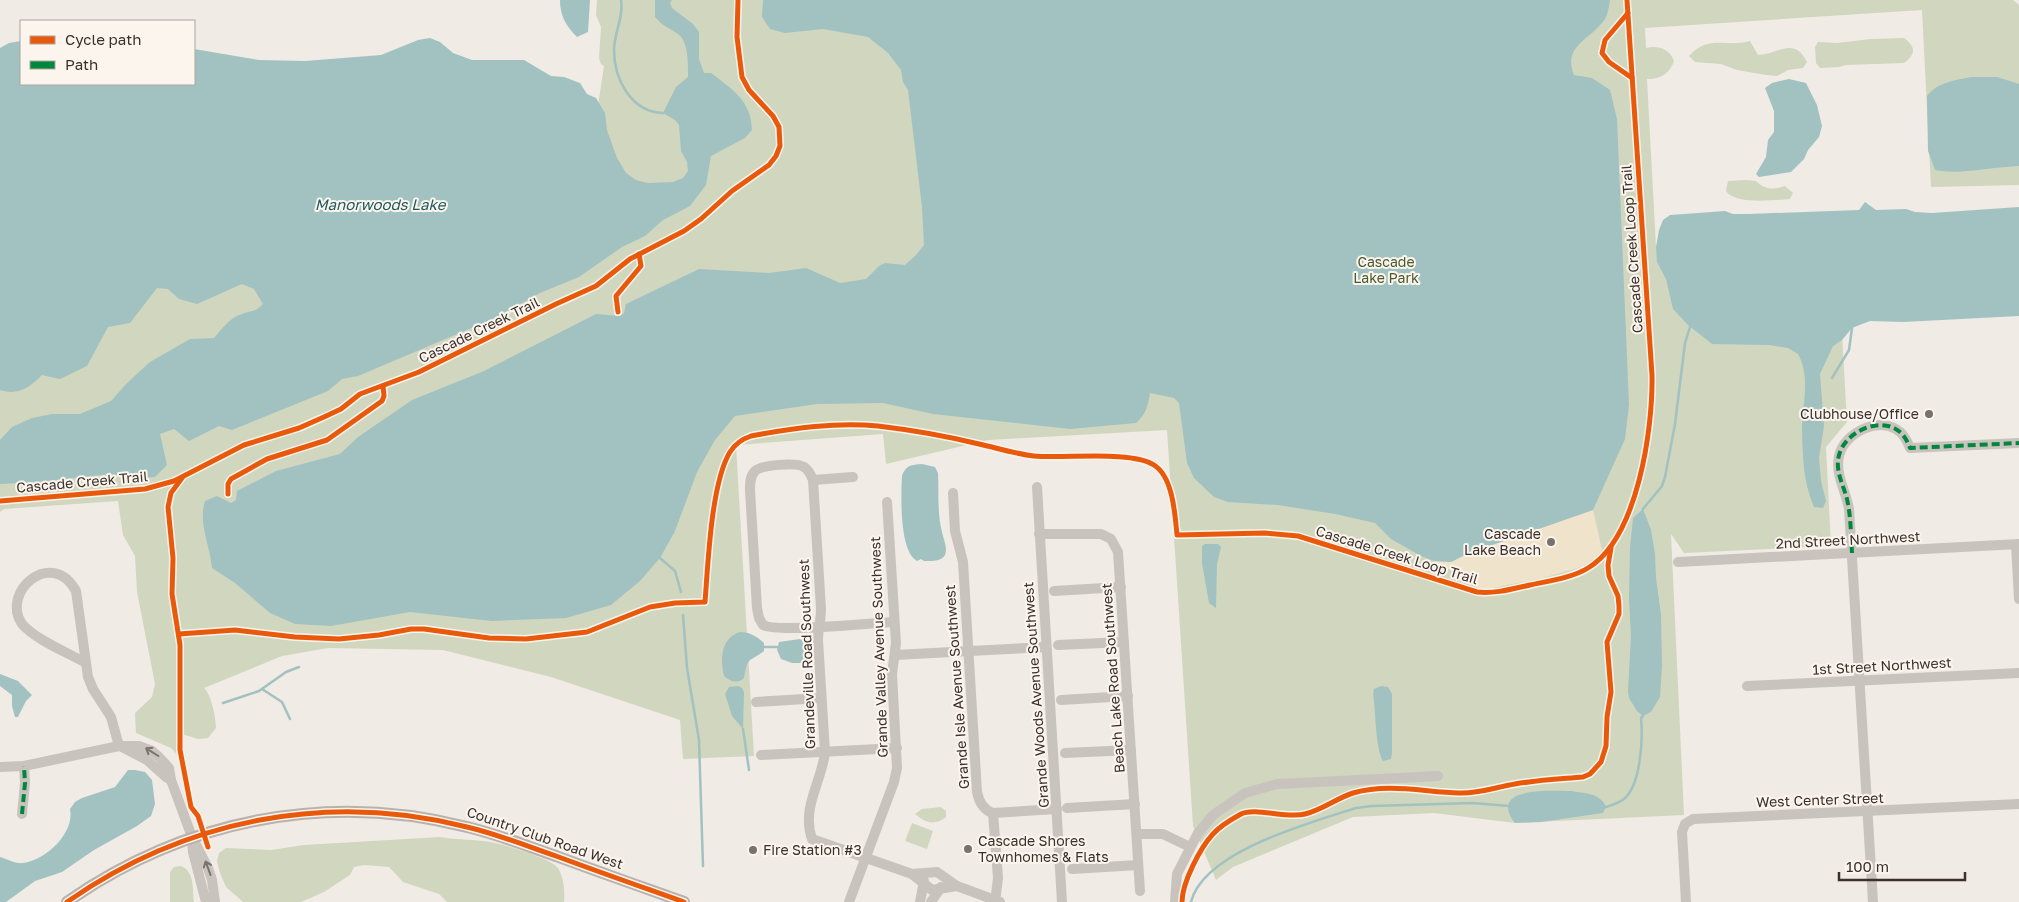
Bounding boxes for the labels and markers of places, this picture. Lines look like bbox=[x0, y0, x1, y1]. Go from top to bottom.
place label: Clubhouse/Office bbox=[1800, 405, 1919, 422]
marker: Clubhouse/Office bbox=[1923, 408, 1935, 420]
place label: Cascade Lake Beach bbox=[1464, 525, 1541, 558]
marker: Cascade Lake Beach bbox=[1545, 536, 1557, 548]
place label: Cascade Shores Townhomes & Flats bbox=[978, 832, 1109, 865]
place label: Fire Station #3 bbox=[763, 841, 862, 858]
marker: Cascade Shores Townhomes & Flats bbox=[962, 843, 974, 855]
marker: Fire Station #3 bbox=[747, 844, 759, 856]

